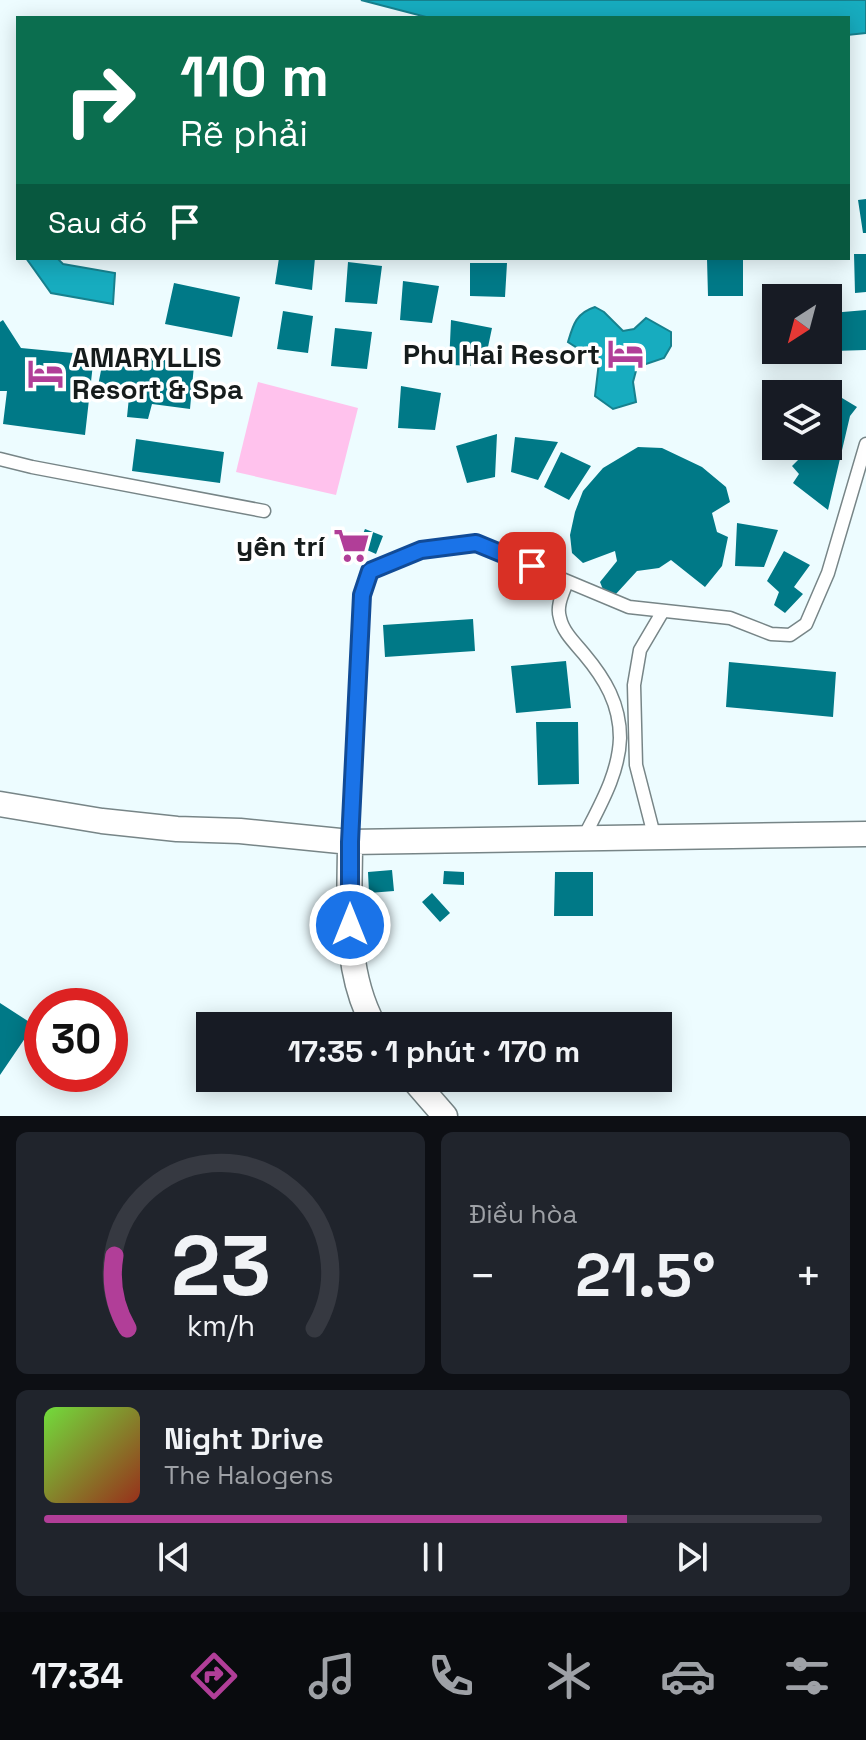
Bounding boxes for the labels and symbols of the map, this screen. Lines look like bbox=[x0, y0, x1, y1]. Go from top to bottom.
north arrow bbox=[762, 284, 842, 364]
hotel icon: Phu Hai Resort bbox=[607, 335, 645, 373]
place label: Phu Hai Resort bbox=[403, 336, 600, 372]
place label: AMARYLLIS Resort & Spa bbox=[72, 339, 243, 407]
hotel icon: AMARYLLIS Resort & Spa bbox=[27, 354, 65, 392]
supermarket icon: yên trí bbox=[332, 527, 370, 565]
place label: yên trí bbox=[236, 528, 326, 564]
pin bbox=[498, 532, 566, 600]
position arrow bbox=[308, 883, 392, 967]
speed limit sign: 30 bbox=[24, 988, 128, 1092]

